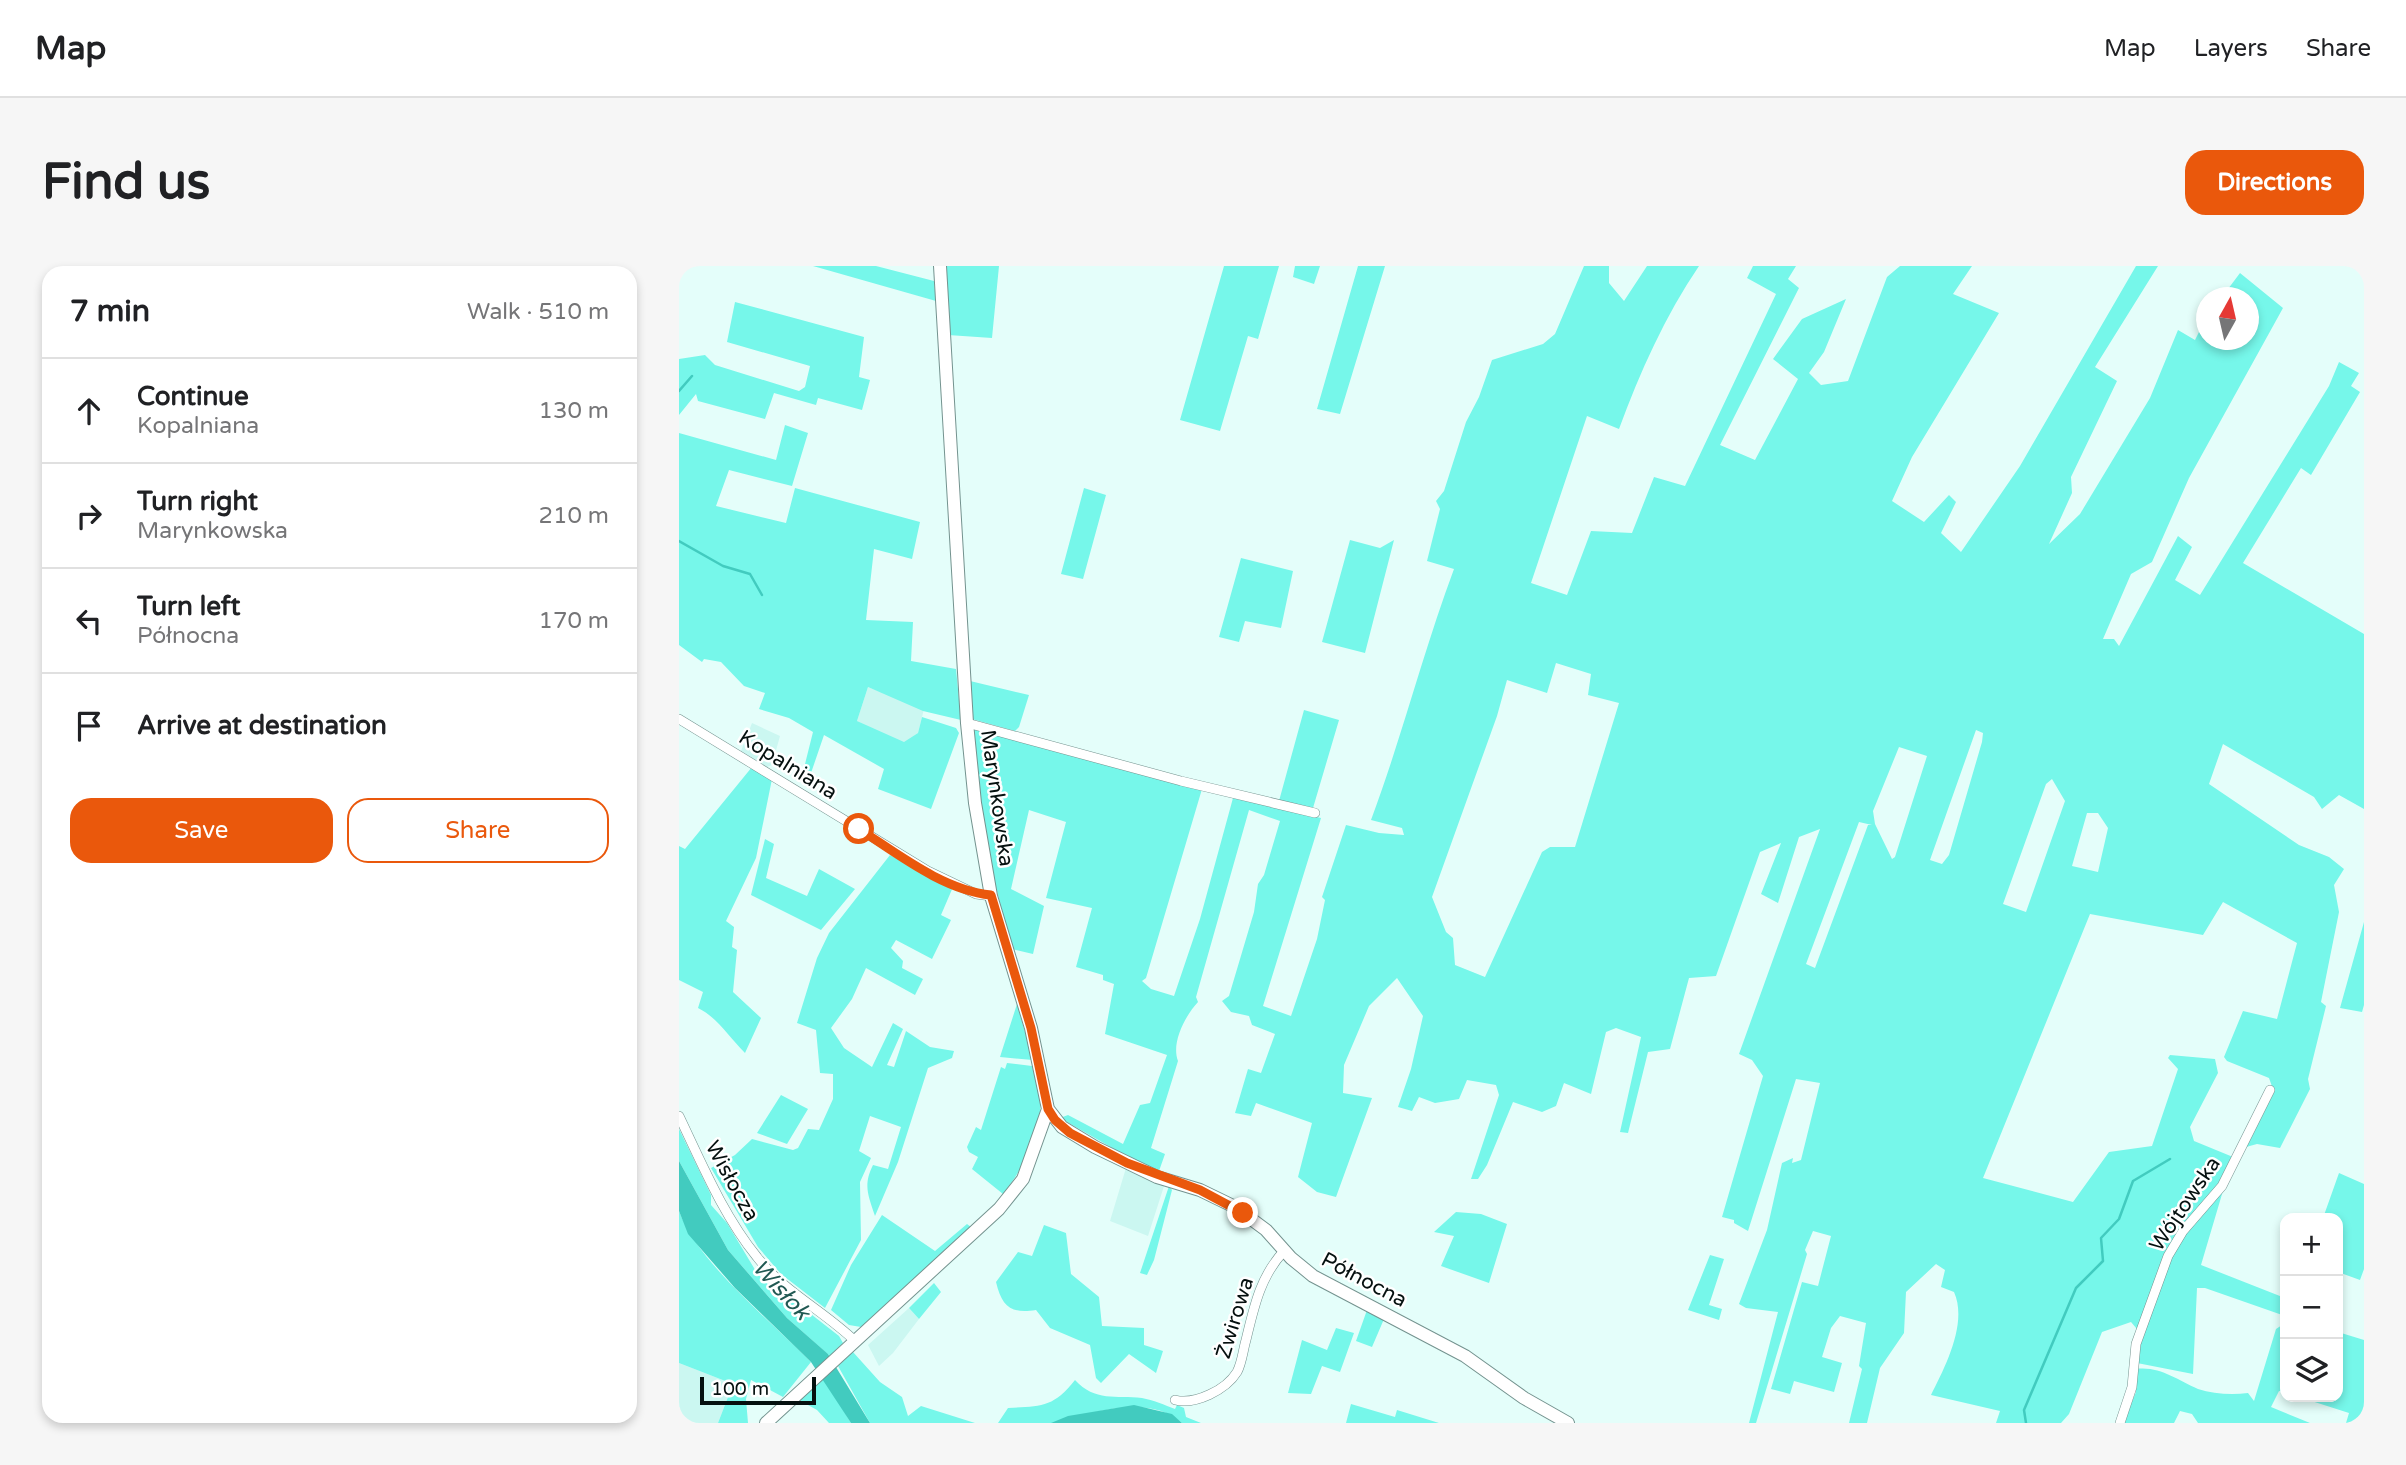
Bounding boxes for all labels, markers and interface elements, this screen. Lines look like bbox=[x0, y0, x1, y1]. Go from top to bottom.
text: Map bbox=[35, 29, 106, 68]
text: Map bbox=[2104, 34, 2156, 63]
text: Layers bbox=[2194, 34, 2268, 63]
text: Share bbox=[2306, 34, 2371, 63]
button: Directions bbox=[2185, 150, 2364, 215]
text: Find us bbox=[42, 153, 210, 212]
north arrow bbox=[2196, 287, 2259, 350]
text: 7 min bbox=[70, 293, 150, 330]
text: Walk · 510 m bbox=[467, 298, 609, 326]
text: Continue bbox=[137, 381, 249, 412]
icon: ahead bbox=[70, 392, 108, 430]
text: 130 m bbox=[539, 397, 609, 425]
text: Kopalniana bbox=[137, 412, 259, 440]
text: Turn right bbox=[137, 486, 258, 517]
icon: right bbox=[70, 497, 108, 535]
text: 210 m bbox=[539, 502, 609, 530]
text: Marynkowska bbox=[137, 517, 288, 545]
text: Turn left bbox=[137, 591, 240, 622]
icon: left bbox=[70, 602, 108, 640]
text: 170 m bbox=[539, 607, 609, 635]
text: Północna bbox=[137, 622, 239, 650]
icon: arrive bbox=[70, 707, 108, 745]
text: Arrive at destination bbox=[137, 710, 387, 741]
street label: Kopalniana bbox=[734, 725, 842, 805]
street label: Marynkowska bbox=[975, 728, 1019, 868]
button: Save bbox=[70, 798, 333, 863]
button: Share bbox=[347, 798, 609, 863]
route start bbox=[843, 813, 874, 844]
street label: Wisłocza bbox=[700, 1136, 764, 1226]
street label: Wójtowska bbox=[2144, 1152, 2226, 1256]
route end bbox=[1227, 1197, 1258, 1228]
map controls bbox=[2280, 1213, 2343, 1402]
button: + bbox=[2280, 1213, 2343, 1276]
street label: Północna bbox=[1317, 1247, 1411, 1313]
water label: Wisłok bbox=[746, 1254, 817, 1327]
street label: Żwirowa bbox=[1211, 1274, 1259, 1362]
button: − bbox=[2280, 1276, 2343, 1339]
button: layers bbox=[2280, 1339, 2343, 1402]
scale bar bbox=[700, 1374, 815, 1406]
text: 100 m bbox=[711, 1378, 769, 1400]

